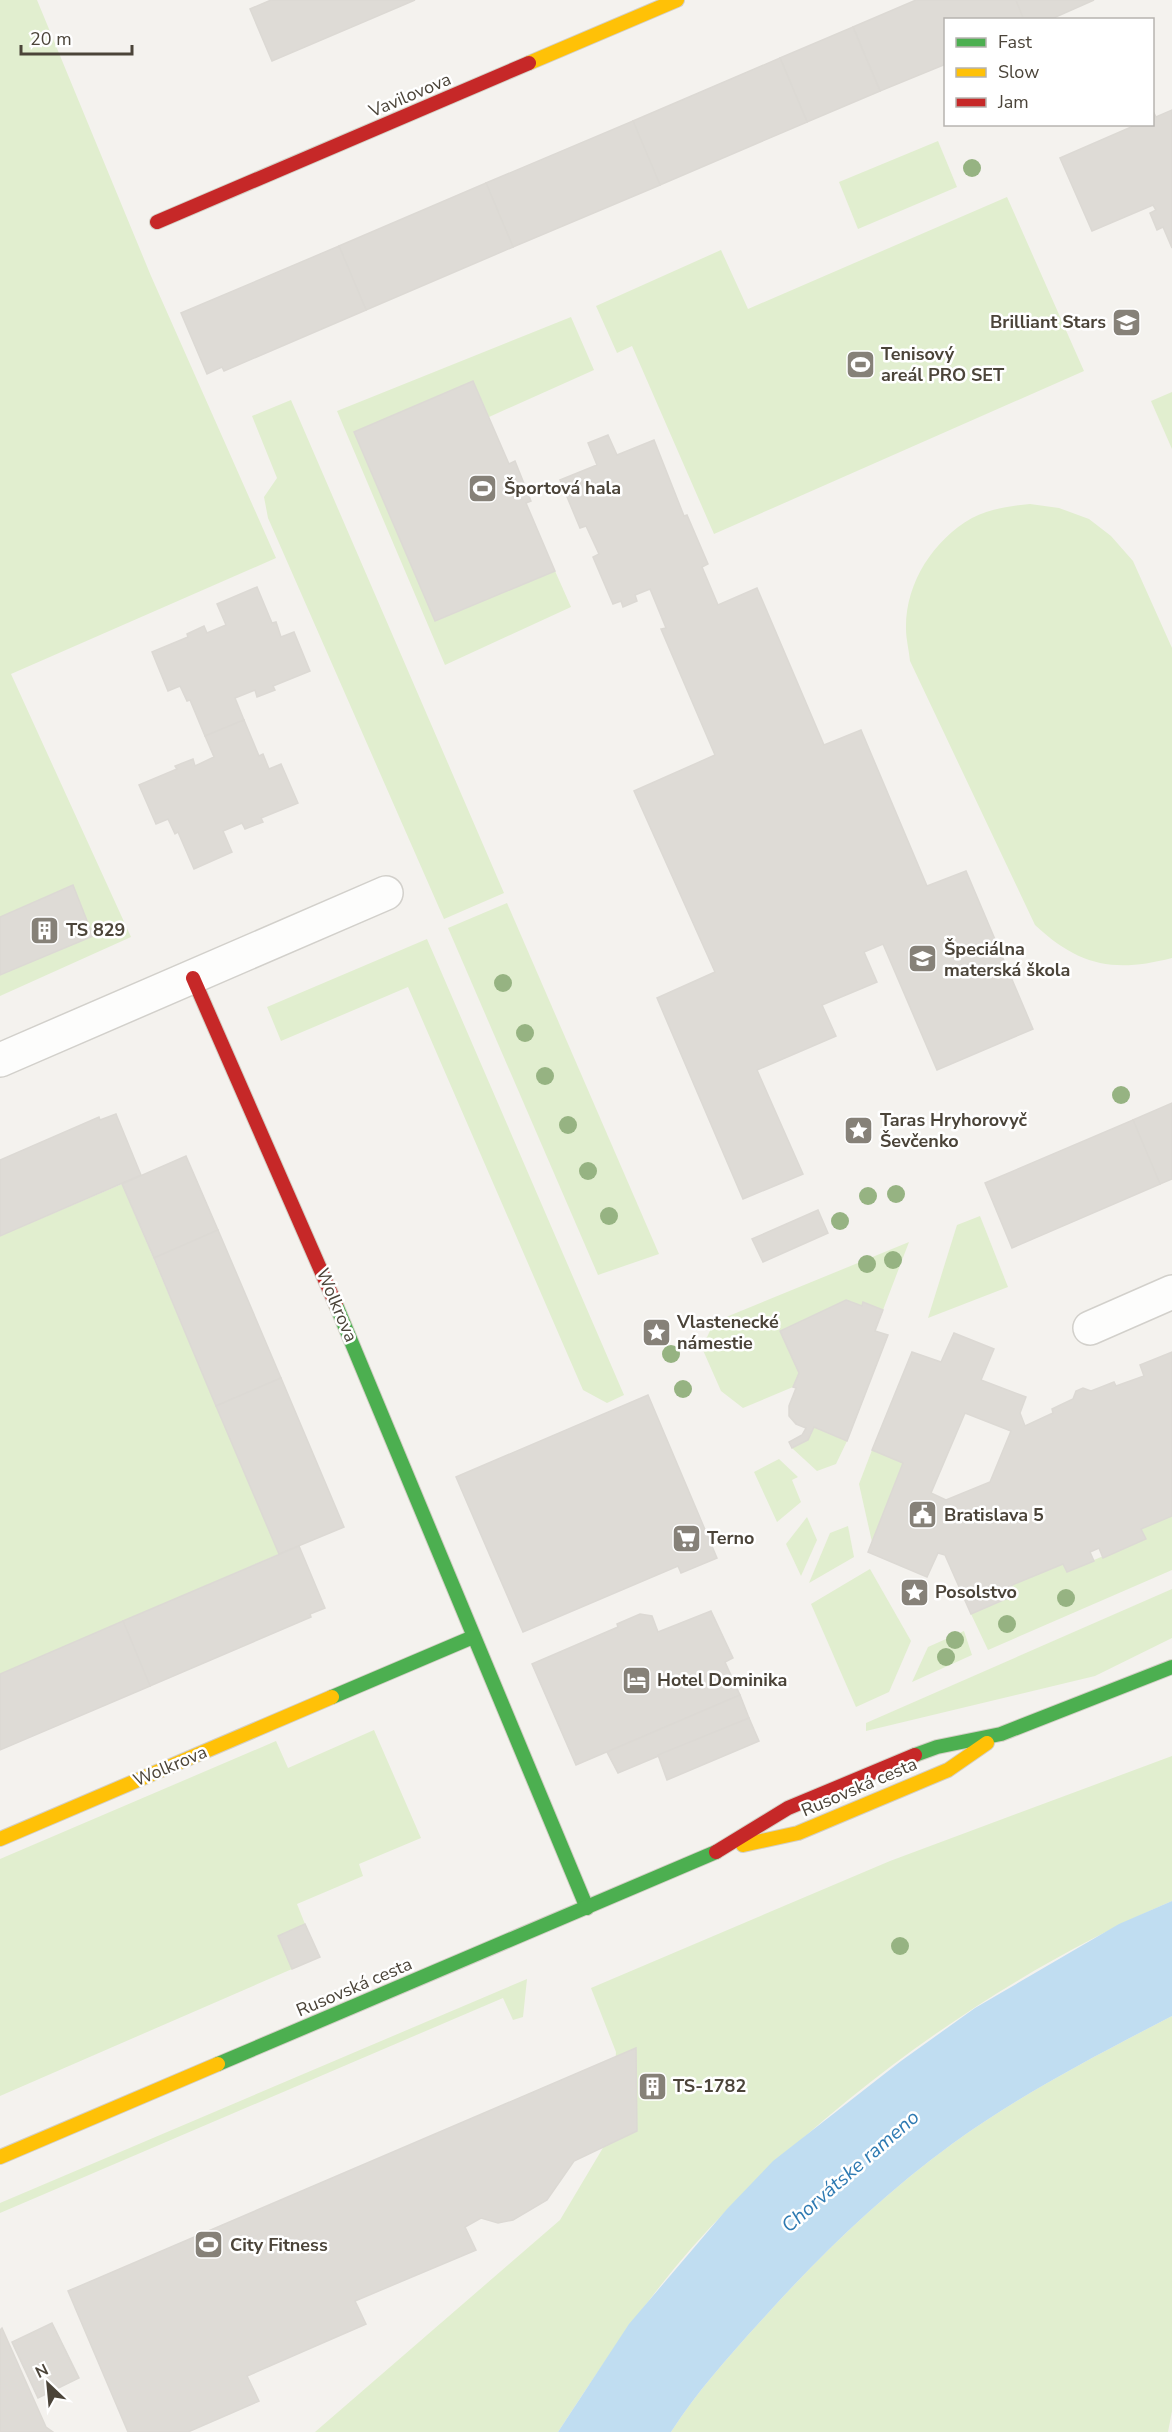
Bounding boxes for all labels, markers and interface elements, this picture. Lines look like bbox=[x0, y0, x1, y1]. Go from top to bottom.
scale bar bbox=[21, 18, 132, 56]
legend bbox=[944, 18, 1154, 126]
text: 20 m bbox=[30, 27, 72, 51]
text: Fast bbox=[998, 30, 1033, 54]
text: Slow bbox=[998, 60, 1039, 84]
street label: Vavilovova bbox=[364, 67, 455, 123]
text: Jam bbox=[997, 90, 1029, 114]
school or university icon: Brilliant Stars bbox=[1111, 306, 1143, 338]
place label: Brilliant Stars bbox=[990, 310, 1106, 334]
place label: Tenisový areál PRO SET bbox=[881, 342, 1005, 387]
sports icon: Tenisový areál PRO SET bbox=[844, 348, 876, 380]
sports icon: Športová hala bbox=[467, 472, 499, 504]
place label: Športová hala bbox=[504, 476, 621, 500]
building icon: TS 829 bbox=[29, 914, 61, 946]
place label: TS 829 bbox=[66, 918, 125, 942]
place label: Špeciálna materská škola bbox=[944, 937, 1070, 982]
school or university icon: Špeciálna materská škola bbox=[907, 943, 939, 975]
place label: Taras Hryhorovyč Ševčenko bbox=[880, 1108, 1028, 1153]
place icon: Taras Hryhorovyč Ševčenko bbox=[843, 1114, 875, 1146]
street label: Wolkrova bbox=[311, 1264, 363, 1346]
place label: Vlastenecké námestie bbox=[676, 1310, 779, 1355]
place icon: Vlastenecké námestie bbox=[640, 1316, 672, 1348]
public building icon: Bratislava 5 bbox=[907, 1499, 939, 1531]
place label: Bratislava 5 bbox=[944, 1503, 1044, 1527]
supermarket icon: Terno bbox=[670, 1522, 702, 1554]
place label: Terno bbox=[707, 1526, 754, 1550]
place icon: Posolstvo bbox=[898, 1576, 930, 1608]
place label: Posolstvo bbox=[935, 1580, 1017, 1604]
hotel icon: Hotel Dominika bbox=[620, 1664, 652, 1696]
place label: Hotel Dominika bbox=[657, 1668, 787, 1692]
street label: Wolkrova bbox=[129, 1740, 211, 1792]
street label: Rusovská cesta bbox=[797, 1752, 921, 1822]
street label: Rusovská cesta bbox=[292, 1952, 416, 2022]
building icon: TS-1782 bbox=[636, 2070, 668, 2102]
place label: TS-1782 bbox=[673, 2074, 746, 2098]
water label: Chorvátske rameno bbox=[776, 2104, 925, 2239]
sports icon: City Fitness bbox=[193, 2229, 225, 2261]
place label: City Fitness bbox=[230, 2233, 328, 2257]
north arrow bbox=[18, 2354, 78, 2414]
text: N bbox=[32, 2359, 52, 2384]

